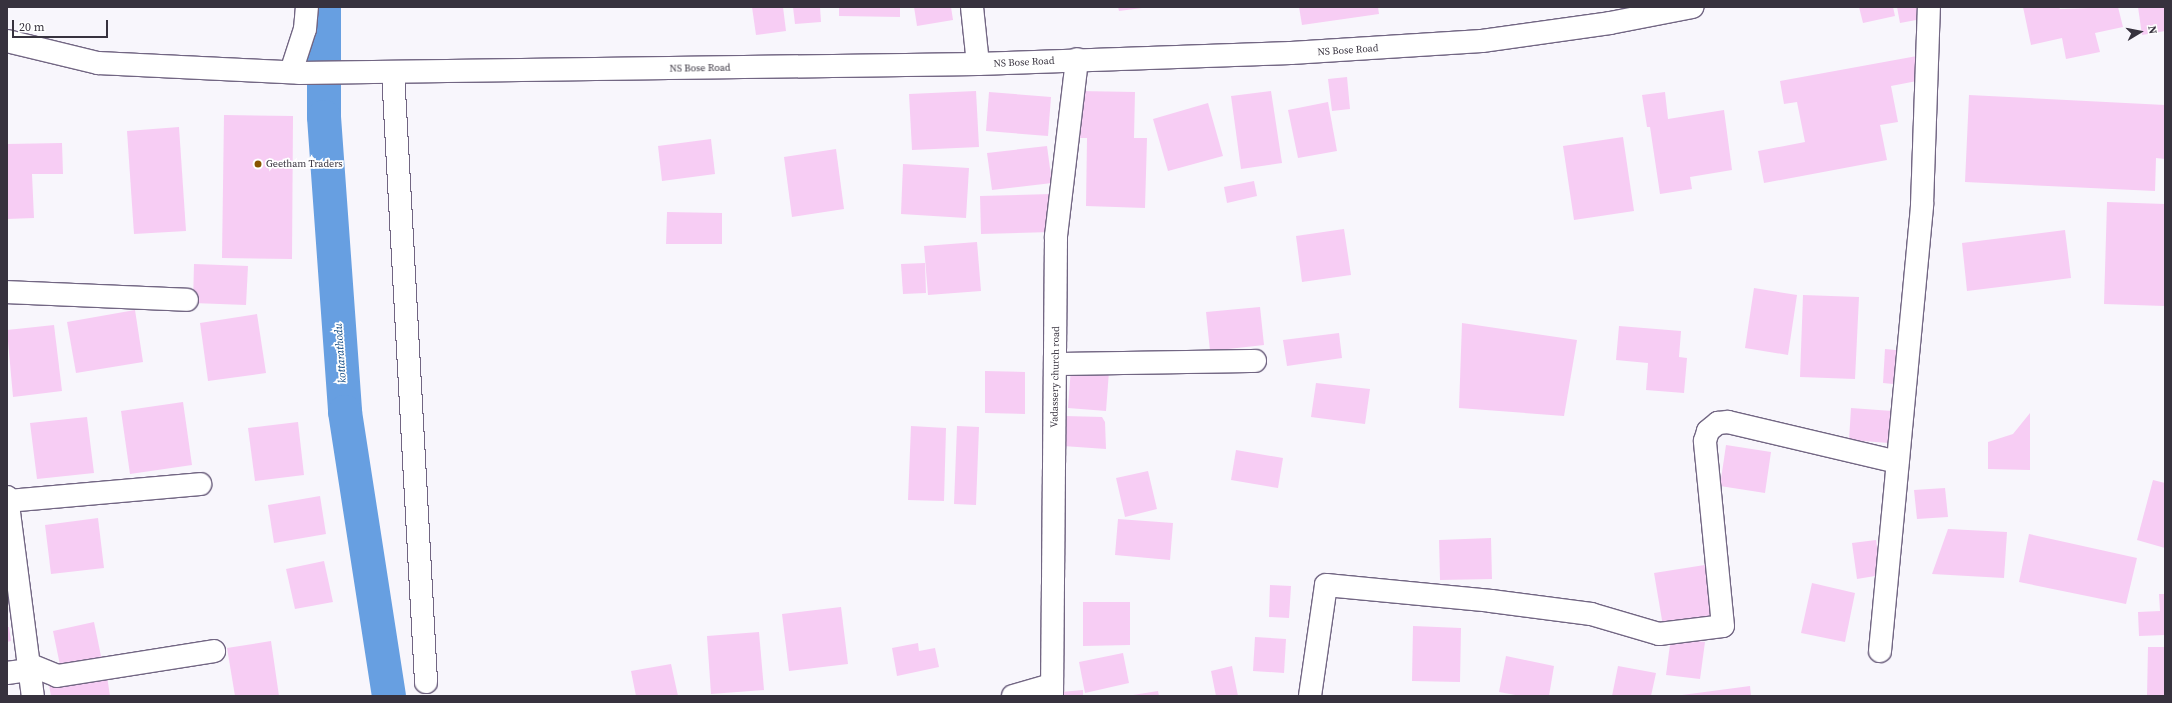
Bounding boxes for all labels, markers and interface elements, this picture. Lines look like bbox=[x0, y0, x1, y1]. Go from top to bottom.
scale bar bbox=[14, 12, 110, 38]
north arrow bbox=[2120, 12, 2160, 52]
text: 20 m bbox=[19, 19, 45, 35]
text: N bbox=[2144, 25, 2160, 35]
street label: NS Bose Road bbox=[1317, 42, 1379, 58]
street label: NS Bose Road bbox=[993, 54, 1055, 70]
street label: NS Bose Road bbox=[669, 61, 731, 75]
place label: Geetham Traders bbox=[266, 158, 343, 170]
marker: Geetham Traders bbox=[253, 159, 263, 169]
water label: kottarathodu bbox=[332, 323, 350, 383]
street label: Vadassery church road bbox=[1048, 326, 1062, 428]

